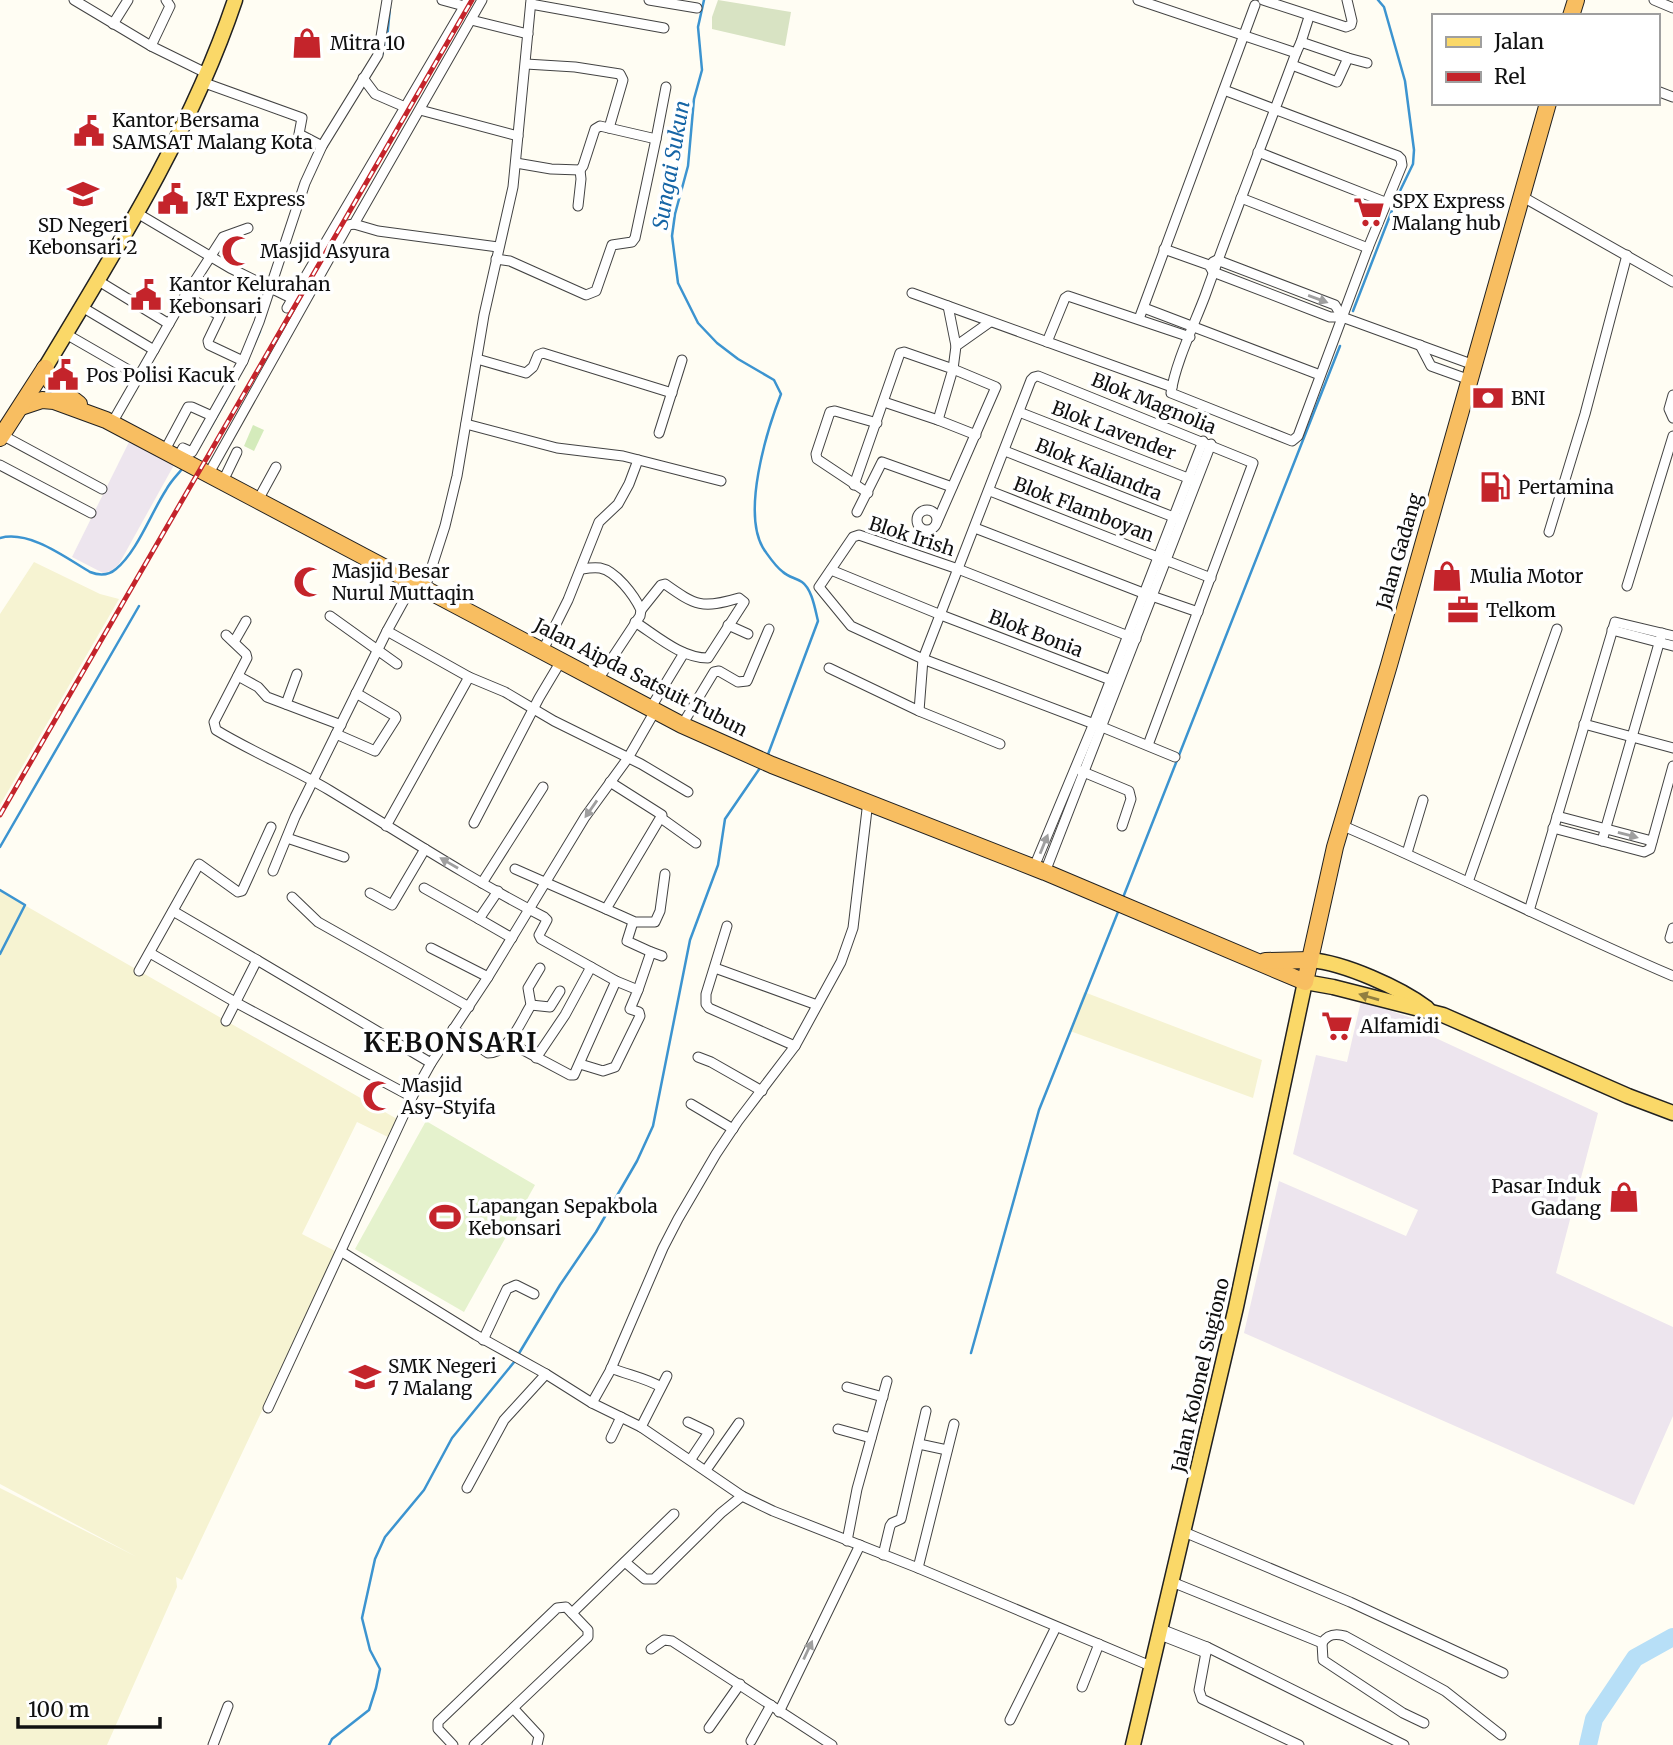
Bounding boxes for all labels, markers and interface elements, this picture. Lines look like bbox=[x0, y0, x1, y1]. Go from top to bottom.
legend bbox=[1432, 14, 1659, 105]
shop icon: Mitra 10 bbox=[290, 26, 324, 60]
text: Jalan bbox=[1493, 28, 1544, 55]
place label: Mitra 10 bbox=[330, 31, 405, 55]
text: Rel bbox=[1494, 63, 1526, 90]
water label: Sungai Sukun bbox=[646, 98, 696, 232]
place label: Kantor Bersama SAMSAT Malang Kota bbox=[112, 108, 313, 154]
public building icon: Kantor Bersama SAMSAT Malang Kota bbox=[72, 114, 106, 148]
school or university icon: SD Negeri Kebonsari 2 bbox=[66, 177, 100, 211]
public building icon: J&T Express bbox=[156, 182, 190, 216]
place label: J&T Express bbox=[195, 187, 305, 211]
place label: SPX Express Malang hub bbox=[1392, 189, 1505, 235]
supermarket icon: SPX Express Malang hub bbox=[1352, 195, 1386, 229]
place label: SD Negeri Kebonsari 2 bbox=[28, 213, 138, 259]
mosque icon: Masjid Asyura bbox=[220, 234, 254, 268]
place label: Masjid Asyura bbox=[260, 239, 390, 263]
place label: Kantor Kelurahan Kebonsari bbox=[169, 272, 331, 318]
public building icon: Kantor Kelurahan Kebonsari bbox=[129, 278, 163, 312]
one-way arrow bbox=[1307, 294, 1328, 305]
public building icon: Pos Polisi Kacuk bbox=[46, 358, 80, 392]
place label: Pos Polisi Kacuk bbox=[86, 363, 235, 387]
street label: Blok Magnolia bbox=[1088, 367, 1220, 439]
bank icon: BNI bbox=[1471, 381, 1505, 415]
place label: BNI bbox=[1511, 386, 1545, 410]
street label: Blok Lavender bbox=[1048, 395, 1180, 465]
street label: Blok Kaliandra bbox=[1032, 433, 1166, 505]
fuel station icon: Pertamina bbox=[1478, 470, 1512, 504]
street label: Blok Flamboyan bbox=[1010, 471, 1158, 547]
place label: Pertamina bbox=[1518, 475, 1614, 499]
street label: Jalan Gadang bbox=[1371, 490, 1427, 613]
street label: Blok Irish bbox=[866, 511, 958, 561]
place label: Masjid Besar Nurul Muttaqin bbox=[332, 559, 475, 605]
shop icon: Mulia Motor bbox=[1430, 559, 1464, 593]
place label: Mulia Motor bbox=[1470, 564, 1584, 588]
mosque icon: Masjid Besar Nurul Muttaqin bbox=[292, 565, 326, 599]
office icon: Telkom bbox=[1446, 593, 1480, 627]
place label: Telkom bbox=[1486, 598, 1556, 622]
street label: Blok Bonia bbox=[985, 604, 1087, 662]
street label: Jalan Aipda Satsuit Tubun bbox=[529, 612, 752, 742]
one-way arrow bbox=[584, 800, 598, 818]
one-way arrow bbox=[1617, 830, 1639, 841]
one-way arrow bbox=[1038, 834, 1050, 854]
one-way arrow bbox=[439, 857, 458, 869]
one-way arrow bbox=[1358, 991, 1379, 1001]
supermarket icon: Alfamidi bbox=[1320, 1009, 1354, 1043]
place label: Alfamidi bbox=[1359, 1014, 1440, 1038]
district label: KEBONSARI bbox=[363, 1026, 539, 1059]
place label: Masjid Asy-Styifa bbox=[400, 1073, 496, 1119]
mosque icon: Masjid Asy-Styifa bbox=[361, 1079, 395, 1113]
place label: Pasar Induk Gadang bbox=[1491, 1174, 1601, 1220]
shop icon: Pasar Induk Gadang bbox=[1607, 1180, 1641, 1214]
place label: Lapangan Sepakbola Kebonsari bbox=[468, 1194, 658, 1240]
sports icon: Lapangan Sepakbola Kebonsari bbox=[428, 1200, 462, 1234]
street label: Jalan Kolonel Sugiono bbox=[1166, 1275, 1234, 1476]
place label: SMK Negeri 7 Malang bbox=[388, 1354, 497, 1400]
school or university icon: SMK Negeri 7 Malang bbox=[348, 1360, 382, 1394]
one-way arrow bbox=[802, 1640, 813, 1660]
scale bar bbox=[18, 1686, 159, 1730]
text: 100 m bbox=[28, 1696, 90, 1723]

